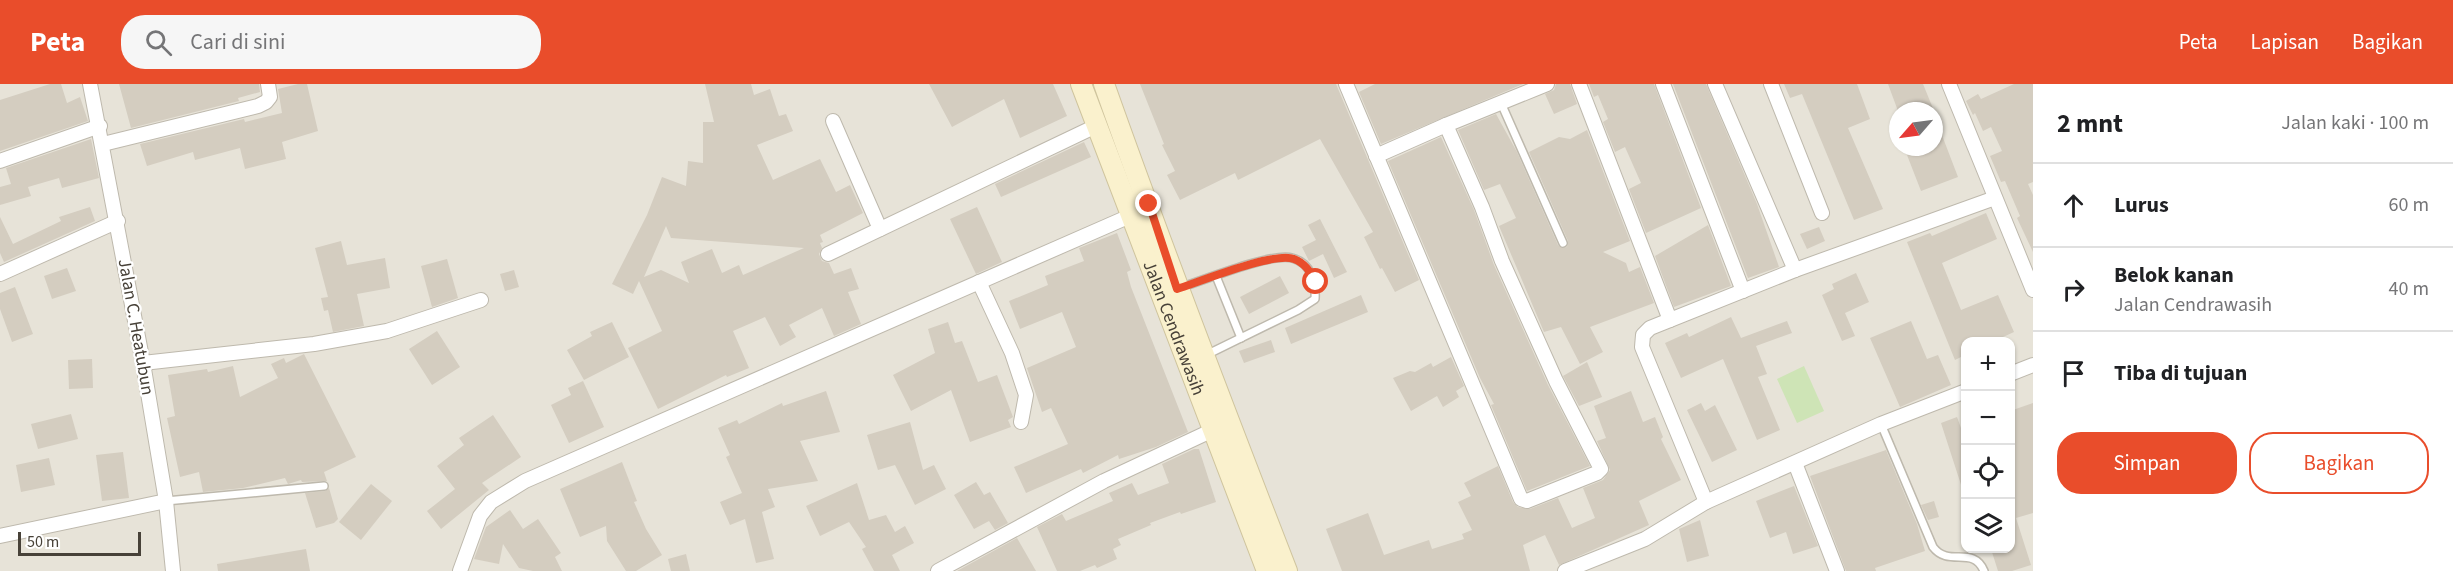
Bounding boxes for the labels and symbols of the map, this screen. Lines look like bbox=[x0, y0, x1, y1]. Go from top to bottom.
north arrow bbox=[1889, 102, 1943, 156]
route end bbox=[1135, 190, 1161, 216]
street label: Jalan C. Heatubun bbox=[112, 257, 160, 397]
street label: Jalan Cendrawasih bbox=[1137, 257, 1211, 399]
route start bbox=[1302, 268, 1328, 294]
scale bar bbox=[18, 529, 141, 556]

